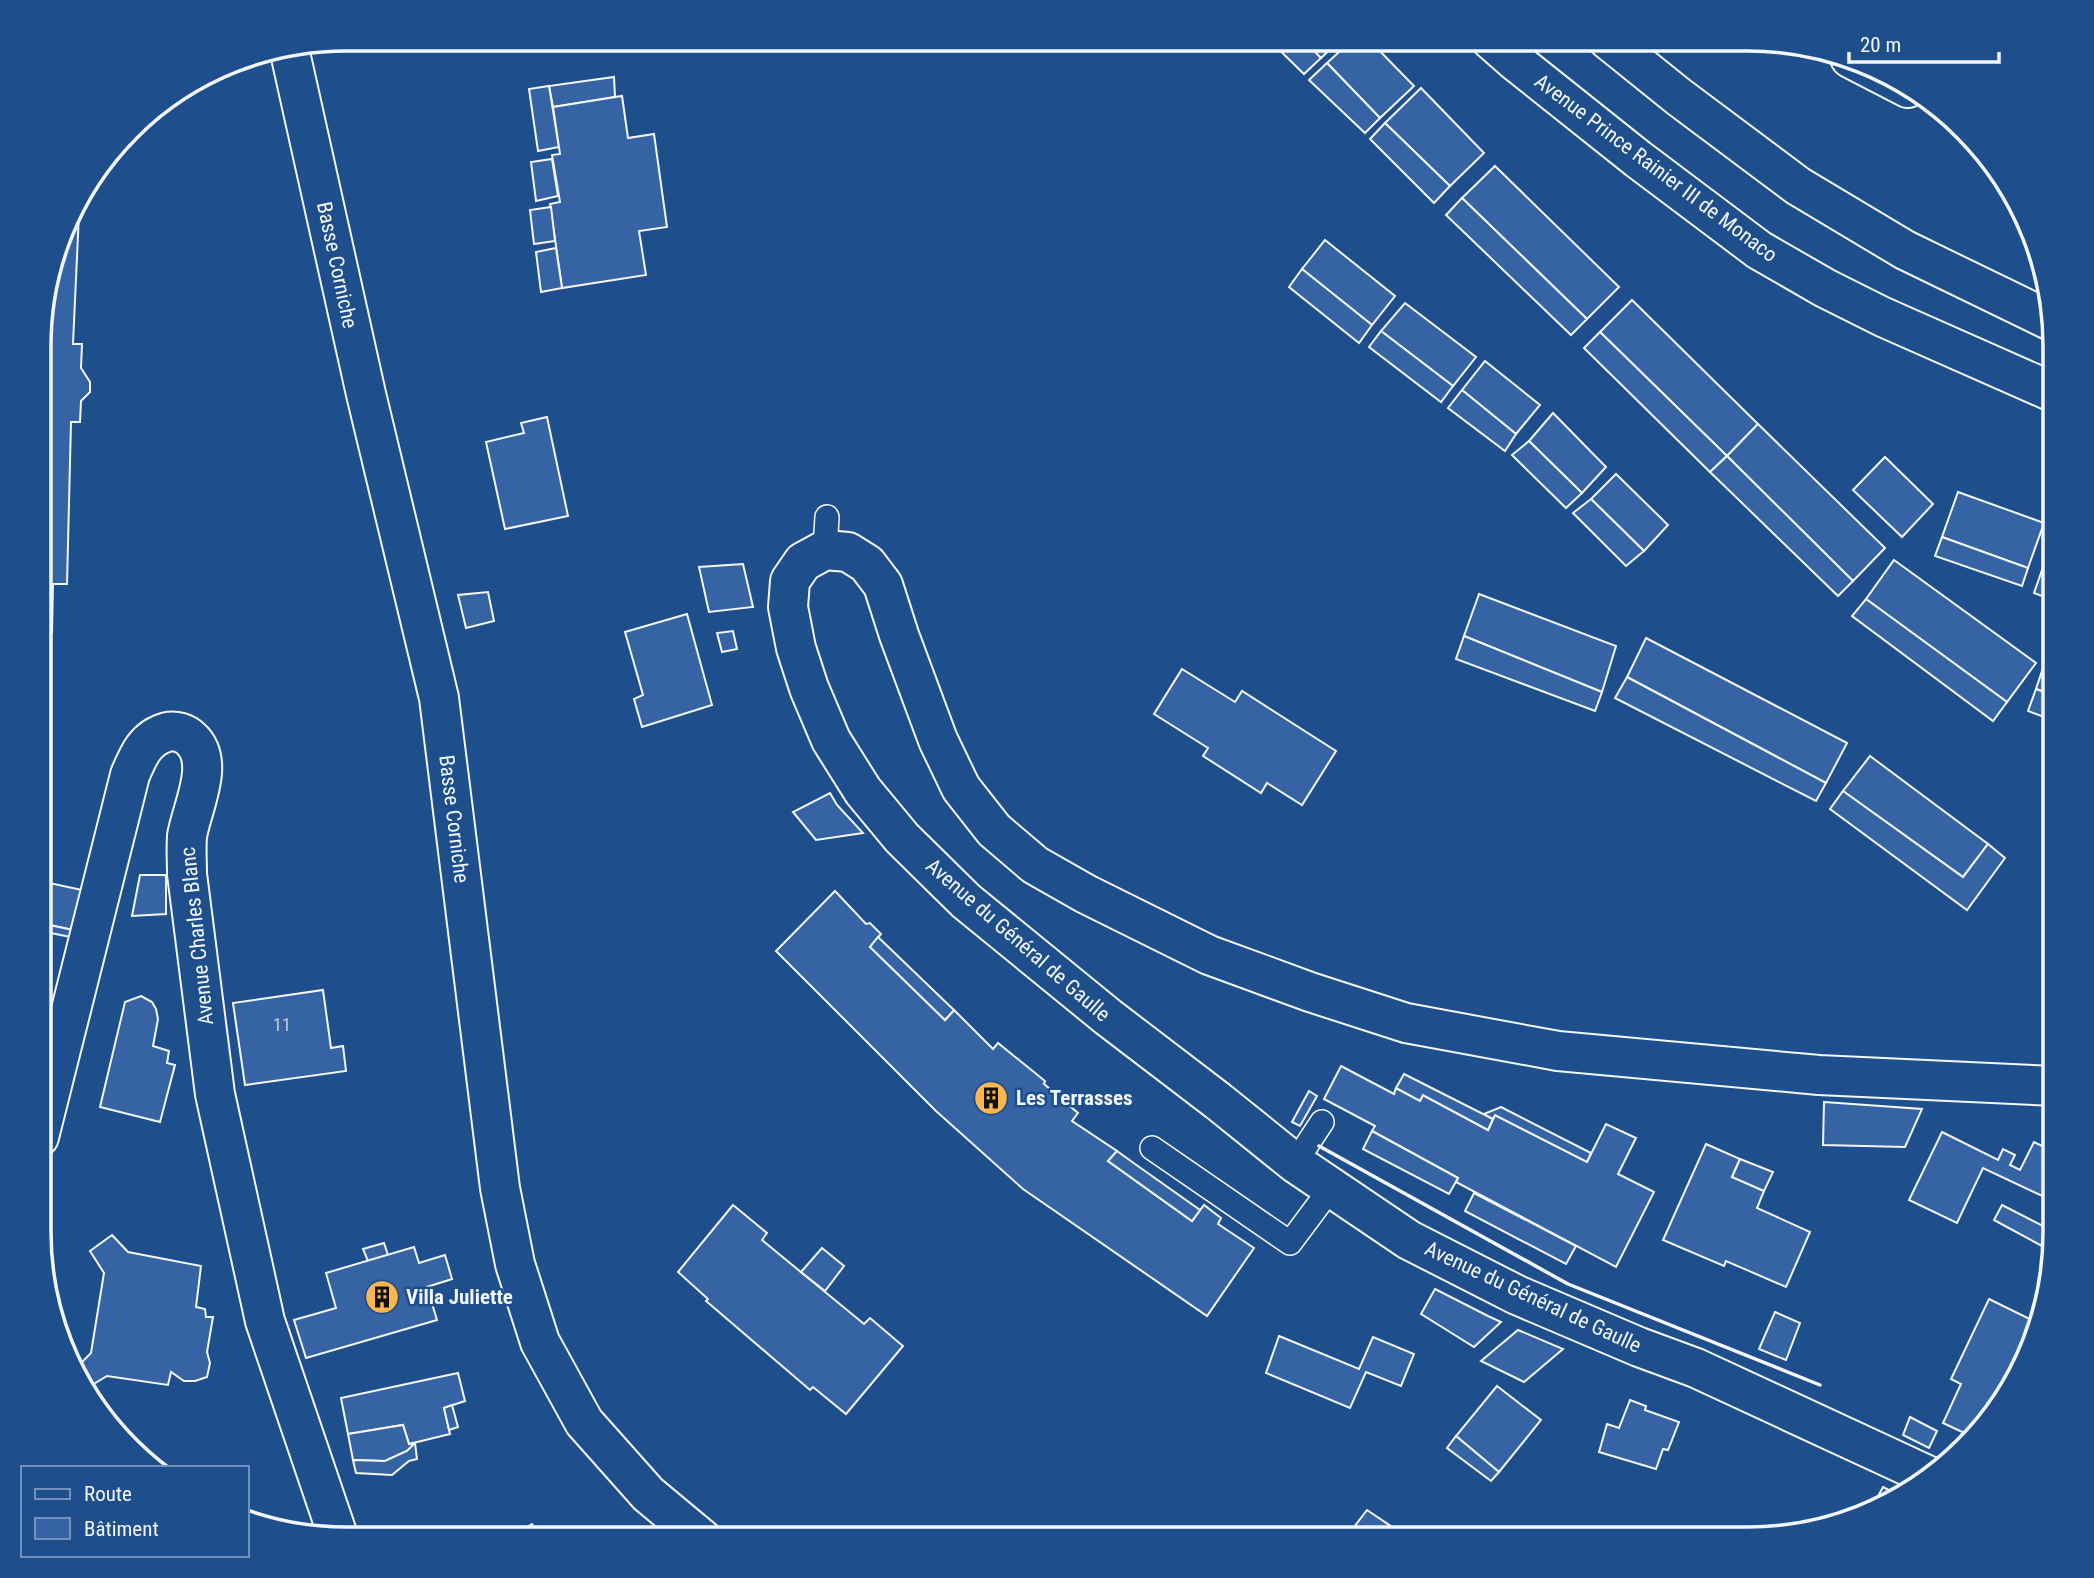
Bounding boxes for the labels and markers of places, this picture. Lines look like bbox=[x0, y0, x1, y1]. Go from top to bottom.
building icon: Les Terrasses bbox=[972, 1079, 1010, 1117]
place label: Les Terrasses bbox=[1016, 1086, 1133, 1110]
building icon: Villa Juliette bbox=[363, 1278, 401, 1316]
place label: Villa Juliette bbox=[406, 1285, 513, 1309]

